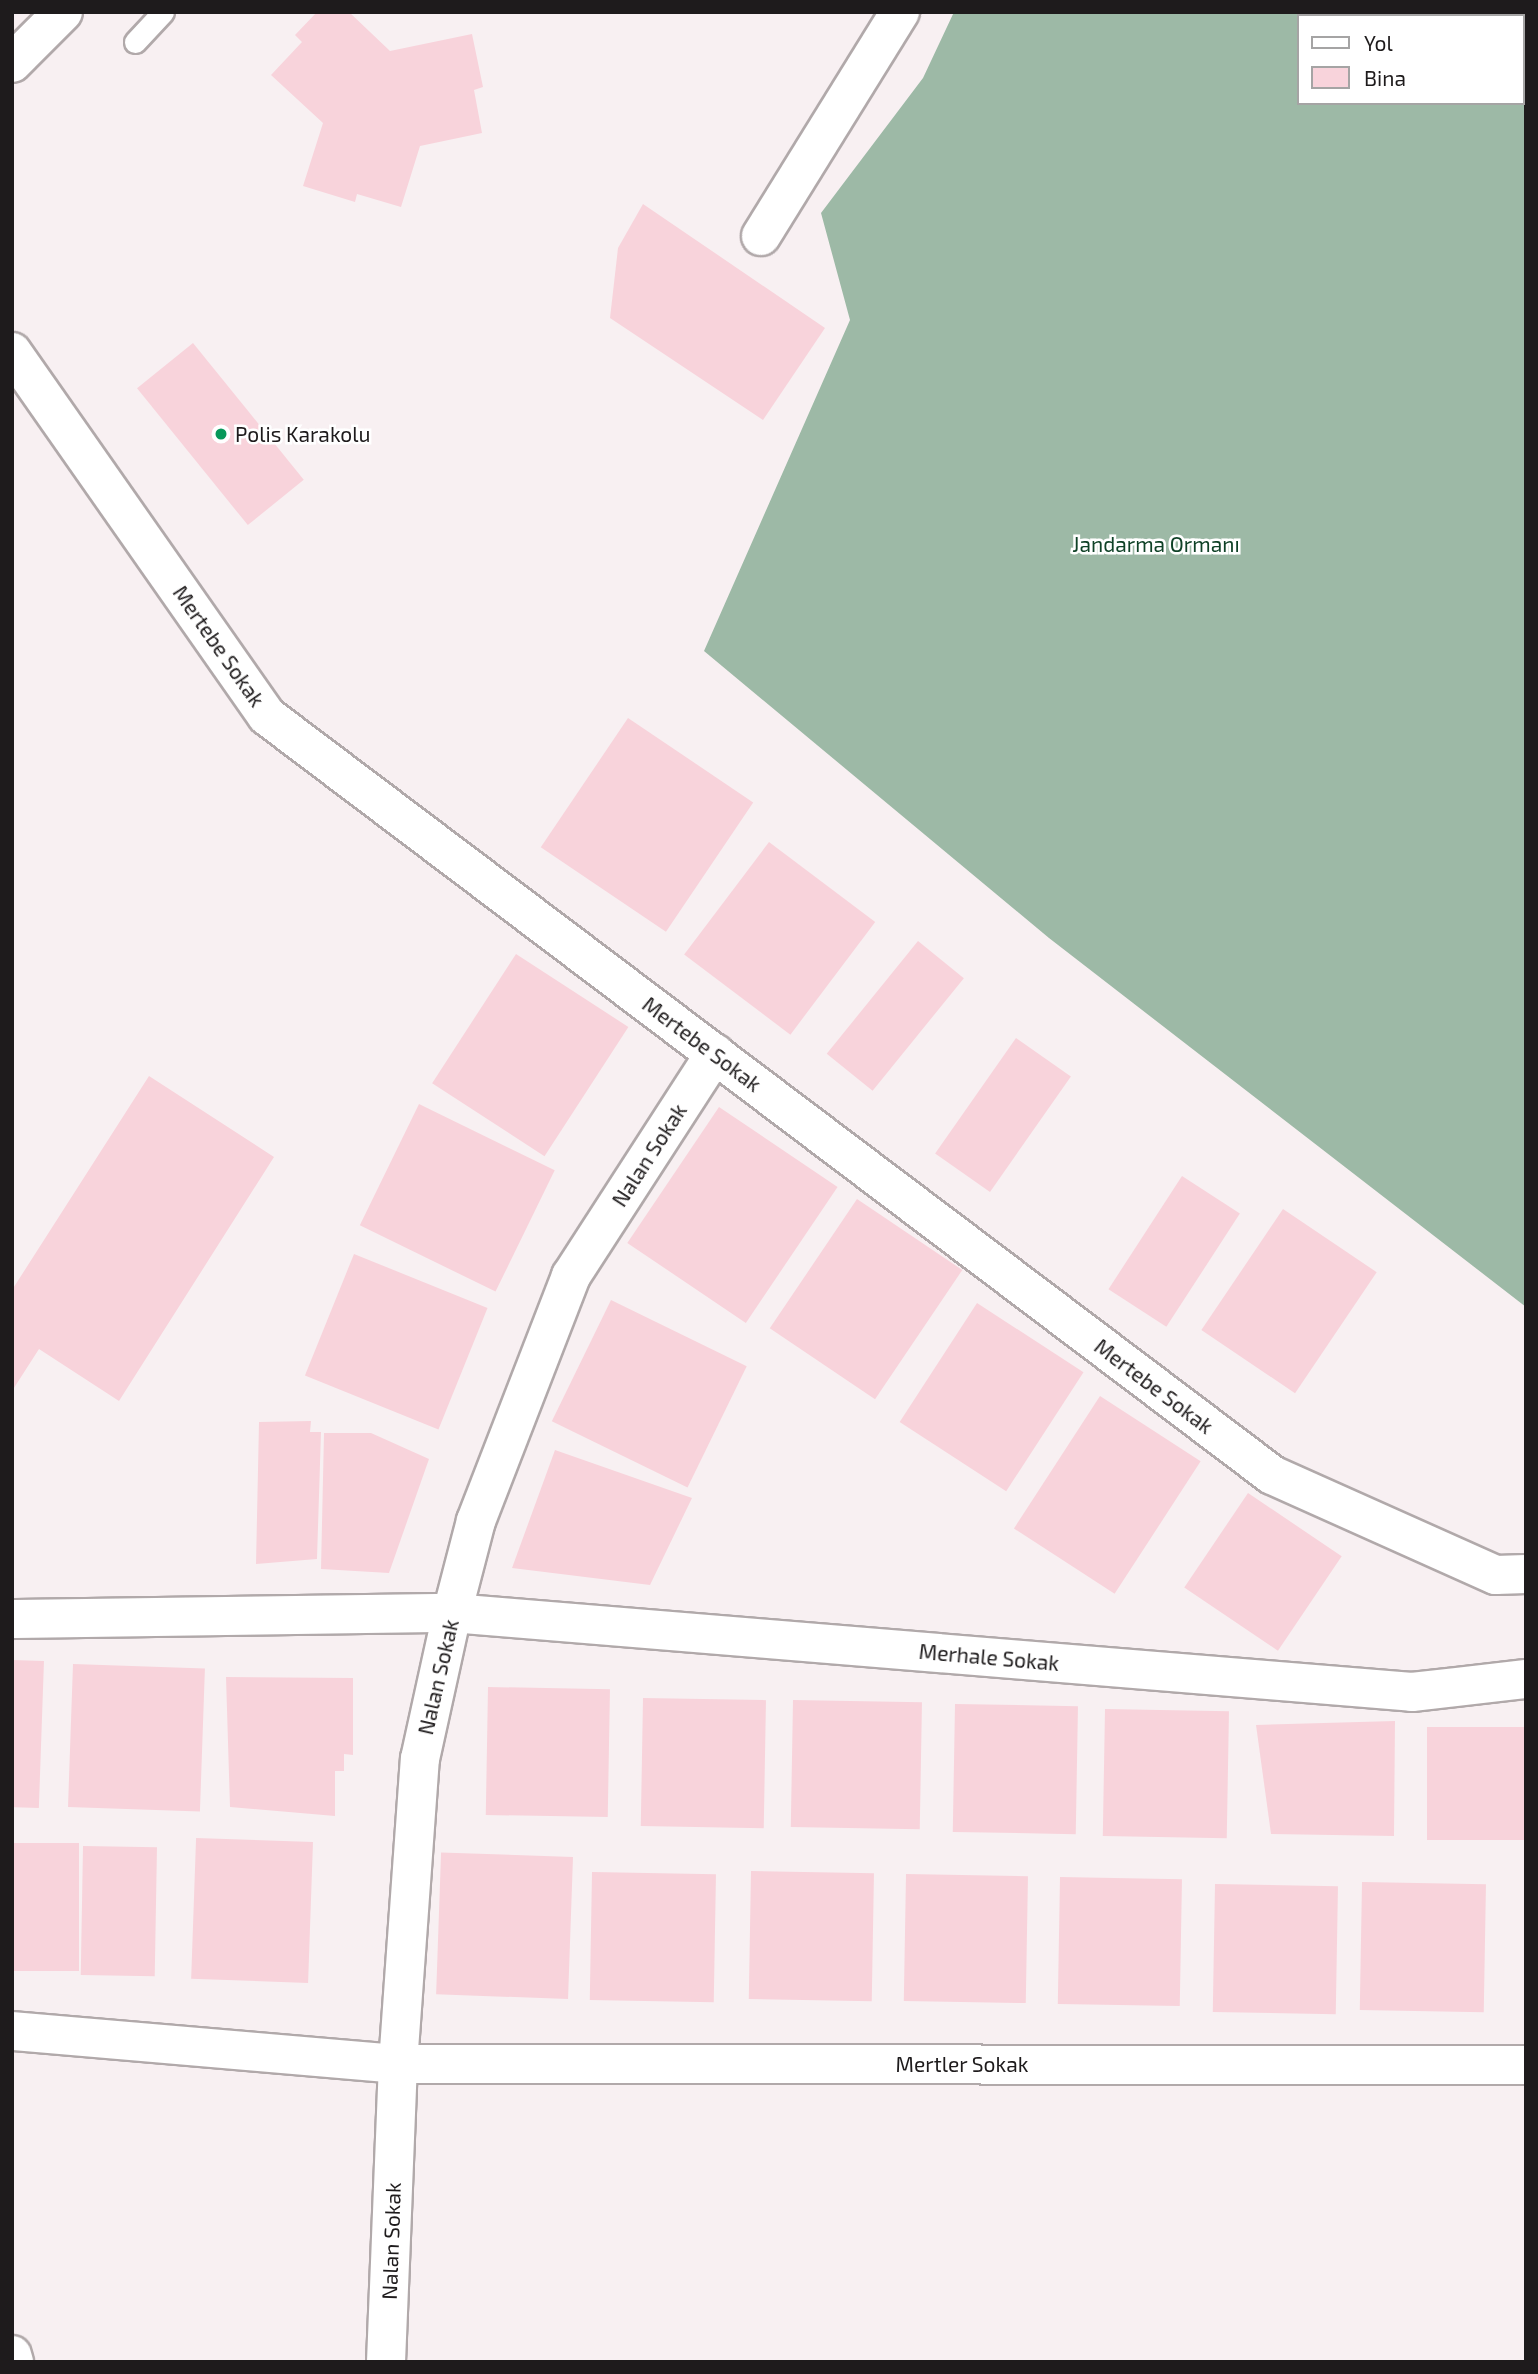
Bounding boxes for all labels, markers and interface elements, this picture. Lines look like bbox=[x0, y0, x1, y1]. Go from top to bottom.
legend bbox=[1296, 14, 1524, 105]
text: Yol bbox=[1364, 30, 1393, 55]
text: Bina bbox=[1364, 65, 1406, 90]
place label: Polis Karakolu bbox=[235, 421, 370, 447]
marker: Polis Karakolu bbox=[213, 426, 229, 442]
park label: Jandarma Ormanı bbox=[1072, 531, 1240, 557]
street label: Mertebe Sokak bbox=[168, 581, 270, 711]
street label: Mertebe Sokak bbox=[638, 991, 766, 1097]
street label: Nalan Sokak bbox=[606, 1099, 692, 1211]
street label: Mertebe Sokak bbox=[1090, 1333, 1218, 1439]
street label: Nalan Sokak bbox=[412, 1617, 464, 1737]
street label: Merhale Sokak bbox=[918, 1638, 1060, 1676]
street label: Mertler Sokak bbox=[895, 2051, 1029, 2077]
street label: Nalan Sokak bbox=[376, 2182, 406, 2300]

